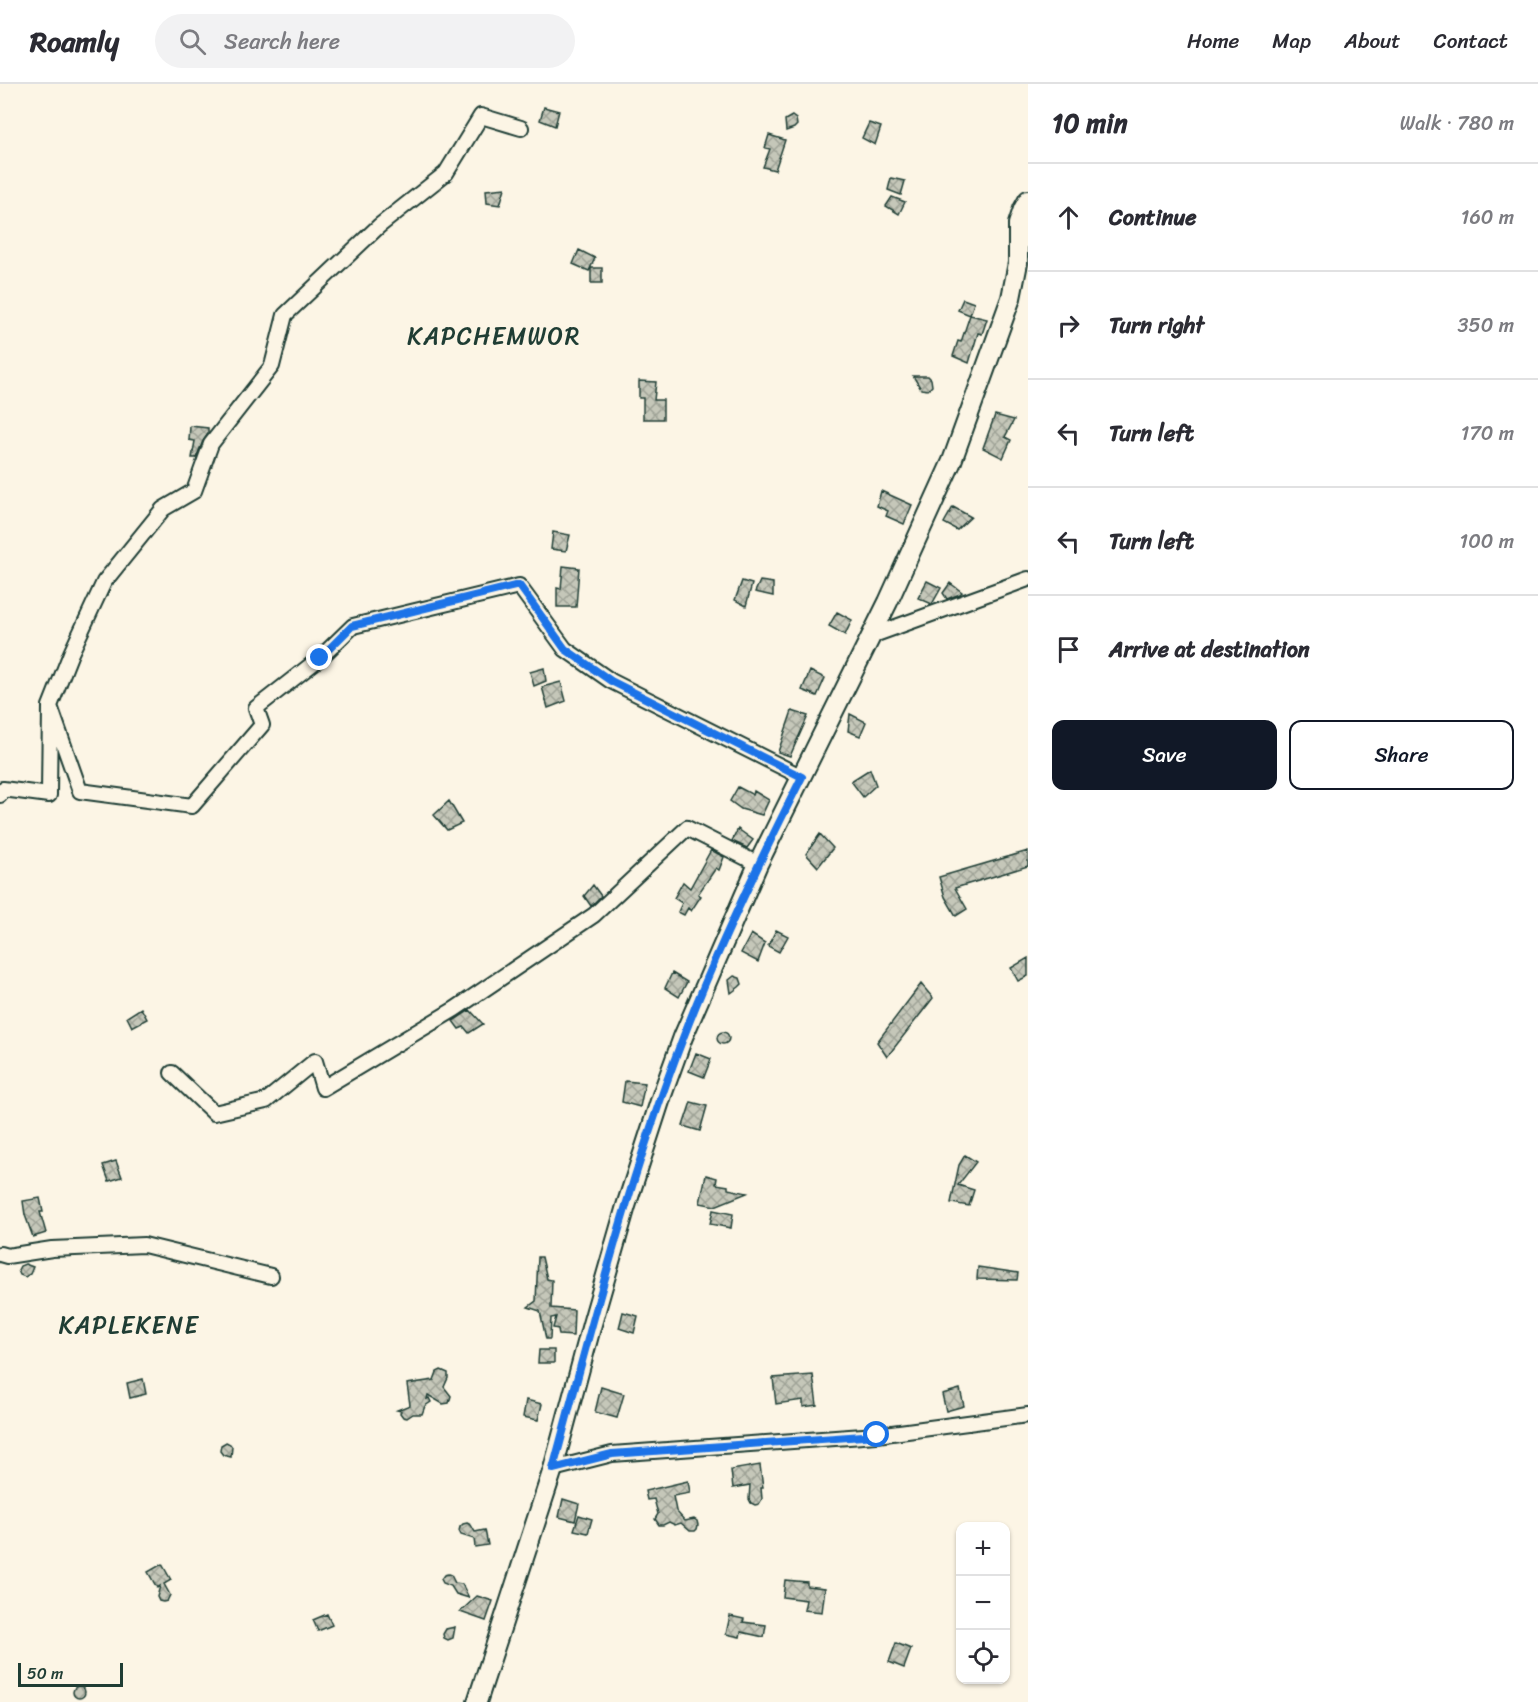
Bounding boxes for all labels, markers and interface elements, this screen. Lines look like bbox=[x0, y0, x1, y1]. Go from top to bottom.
search box bbox=[155, 14, 575, 68]
text: Roamly bbox=[30, 17, 119, 66]
text: Search here bbox=[224, 22, 340, 61]
text: Home bbox=[1187, 22, 1239, 60]
text: Map bbox=[1272, 22, 1311, 60]
text: About bbox=[1344, 22, 1401, 60]
text: Contact bbox=[1434, 22, 1508, 60]
icon: search bbox=[176, 25, 209, 58]
text: 10 min bbox=[1052, 100, 1128, 146]
text: Walk · 780 m bbox=[1400, 106, 1514, 141]
text: Continue bbox=[1109, 198, 1197, 237]
text: 160 m bbox=[1461, 200, 1514, 235]
icon: ahead bbox=[1052, 201, 1085, 234]
text: Turn right bbox=[1109, 306, 1204, 345]
text: 350 m bbox=[1458, 308, 1514, 343]
icon: right bbox=[1052, 309, 1085, 342]
district label: KAPCHEMWOR bbox=[407, 315, 581, 357]
text: Turn left bbox=[1109, 414, 1194, 453]
text: 170 m bbox=[1461, 416, 1514, 451]
icon: left bbox=[1052, 417, 1085, 450]
text: Turn left bbox=[1109, 522, 1194, 561]
text: 100 m bbox=[1460, 524, 1514, 559]
icon: left bbox=[1052, 525, 1085, 558]
text: Arrive at destination bbox=[1109, 630, 1310, 669]
icon: arrive bbox=[1052, 633, 1085, 666]
route end bbox=[306, 644, 332, 670]
button: Save bbox=[1052, 720, 1277, 790]
button: Share bbox=[1289, 720, 1514, 790]
district label: KAPLEKENE bbox=[59, 1304, 200, 1346]
route start bbox=[863, 1421, 889, 1447]
map controls bbox=[956, 1522, 1010, 1684]
button: + bbox=[956, 1522, 1010, 1576]
button: − bbox=[956, 1576, 1010, 1630]
button: locate bbox=[956, 1630, 1010, 1684]
text: 50 m bbox=[27, 1659, 63, 1688]
scale bar bbox=[18, 1660, 123, 1688]

